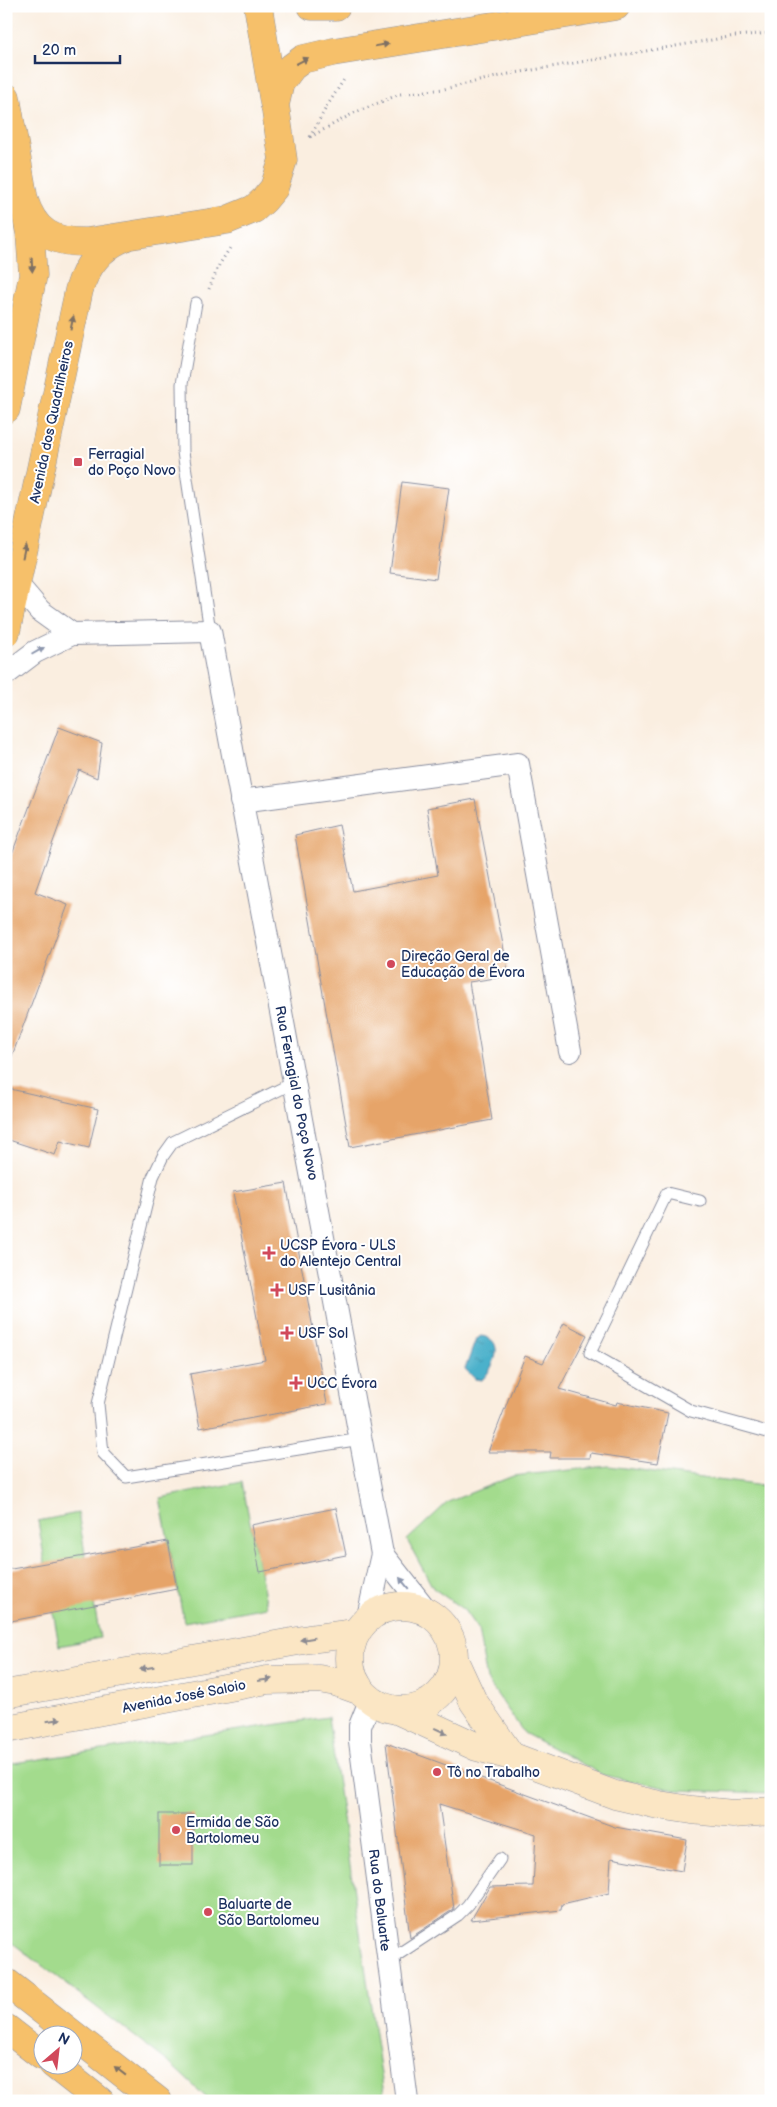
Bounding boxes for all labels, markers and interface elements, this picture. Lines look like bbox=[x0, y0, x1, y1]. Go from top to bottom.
scale bar bbox=[35, 32, 120, 64]
text: 20 m bbox=[42, 41, 76, 60]
one-way arrow bbox=[374, 41, 390, 49]
one-way arrow bbox=[295, 57, 309, 65]
one-way arrow bbox=[29, 258, 37, 274]
one-way arrow bbox=[68, 315, 76, 331]
street label: Avenida dos Quadrilheiros bbox=[26, 339, 77, 505]
place label: Ferragial do Poço Novo bbox=[88, 446, 176, 479]
marker: Ferragial do Poço Novo bbox=[72, 456, 84, 468]
one-way arrow bbox=[20, 543, 28, 558]
one-way arrow bbox=[31, 647, 44, 656]
place label: Direção Geral de Educação de Évora bbox=[401, 948, 525, 981]
marker: Direção Geral de Educação de Évora bbox=[385, 958, 397, 970]
street label: Rua Ferragial do Poço Novo bbox=[271, 1004, 322, 1182]
place label: UCSP Évora - ULS do Alentejo Central bbox=[280, 1236, 401, 1270]
marker: UCSP Évora - ULS do Alentejo Central bbox=[262, 1246, 276, 1260]
place label: USF Lusitânia bbox=[288, 1282, 376, 1299]
marker: USF Lusitânia bbox=[270, 1283, 284, 1297]
place label: USF Sol bbox=[298, 1325, 348, 1342]
marker: USF Sol bbox=[280, 1326, 294, 1340]
place label: UCC Évora bbox=[307, 1374, 377, 1392]
marker: UCC Évora bbox=[289, 1376, 303, 1390]
one-way arrow bbox=[399, 1576, 410, 1589]
one-way arrow bbox=[298, 1636, 314, 1644]
one-way arrow bbox=[138, 1665, 154, 1673]
street label: Avenida José Saloio bbox=[121, 1676, 247, 1717]
one-way arrow bbox=[258, 1676, 274, 1684]
one-way arrow bbox=[47, 1716, 62, 1724]
one-way arrow bbox=[434, 1727, 448, 1735]
place label: Tô no Trabalho bbox=[447, 1764, 540, 1781]
marker: Tô no Trabalho bbox=[431, 1766, 443, 1778]
place label: Ermida de São Bartolomeu bbox=[186, 1814, 279, 1847]
marker: Ermida de São Bartolomeu bbox=[170, 1824, 182, 1836]
street label: Rua do Baluarte bbox=[365, 1848, 394, 1952]
place label: Baluarte de São Bartolomeu bbox=[218, 1896, 319, 1929]
marker: Baluarte de São Bartolomeu bbox=[202, 1906, 214, 1918]
north arrow bbox=[32, 2024, 82, 2074]
text: N bbox=[55, 2029, 73, 2049]
one-way arrow bbox=[114, 2065, 127, 2076]

